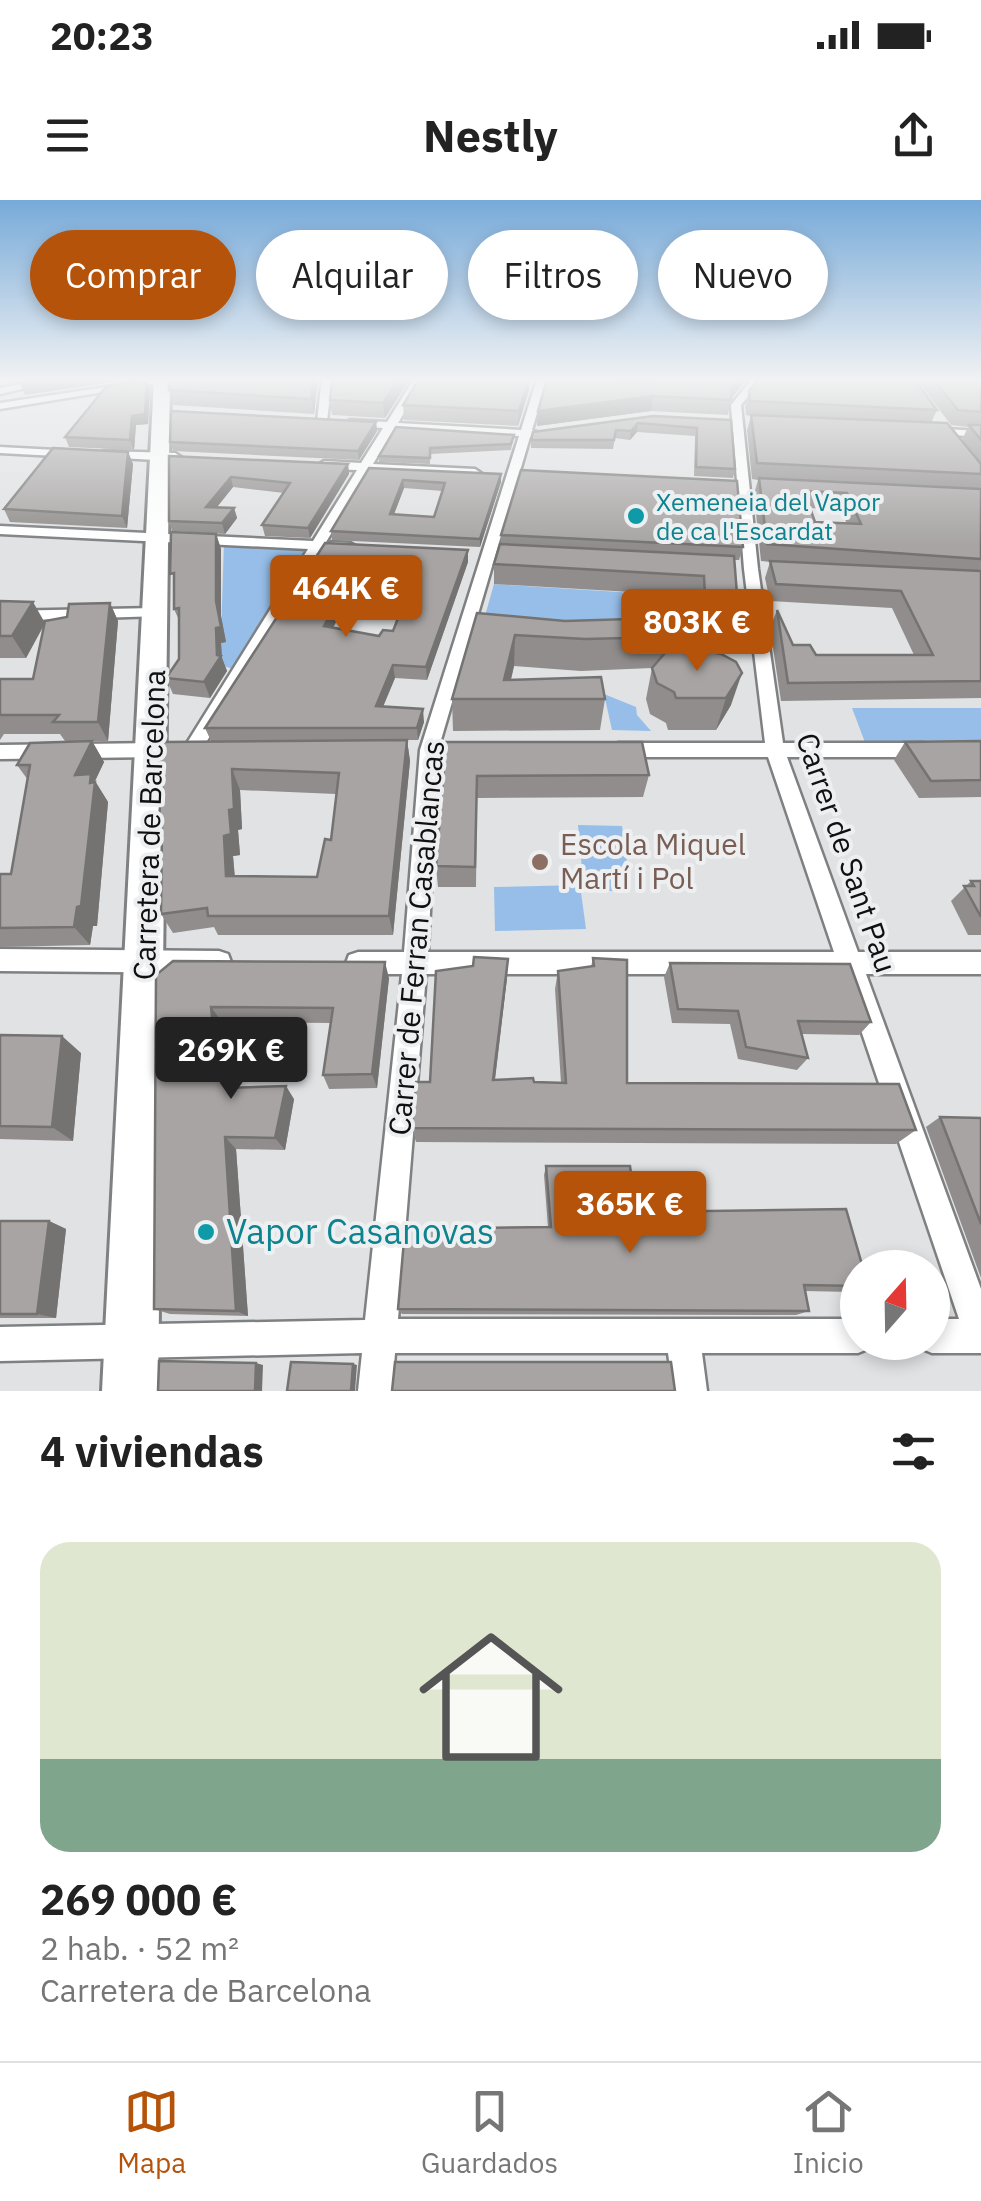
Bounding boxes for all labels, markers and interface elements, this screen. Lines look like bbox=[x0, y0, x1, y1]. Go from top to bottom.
text: 20:23 bbox=[50, 11, 154, 60]
text: Nestly bbox=[423, 106, 558, 164]
icon: menu bbox=[40, 108, 95, 163]
icon: share bbox=[886, 108, 941, 163]
chip: Comprar bbox=[30, 230, 236, 320]
chip: Alquilar bbox=[256, 230, 448, 320]
chip: Filtros bbox=[468, 230, 638, 320]
chip: Nuevo bbox=[658, 230, 828, 320]
place label: Xemeneia del Vapor de ca l'Escardat bbox=[656, 485, 880, 547]
marker: Xemeneia del Vapor de ca l'Escardat bbox=[625, 505, 647, 527]
pin: 464K € bbox=[265, 555, 427, 640]
text: 464K € bbox=[292, 566, 400, 608]
pin: 803K € bbox=[616, 589, 778, 674]
text: 803K € bbox=[643, 600, 751, 642]
street label: Carretera de Barcelona bbox=[124, 669, 173, 981]
street label: Carrer de Sant Pau bbox=[788, 727, 907, 978]
street label: Carrer de Ferran Casablancas bbox=[379, 739, 452, 1137]
place label: Escola Miquel Martí i Pol bbox=[560, 824, 746, 897]
marker: Escola Miquel Martí i Pol bbox=[529, 851, 551, 873]
pin: 269K € bbox=[150, 1017, 312, 1102]
text: 269K € bbox=[177, 1028, 285, 1070]
pin: 365K € bbox=[549, 1171, 711, 1256]
text: 365K € bbox=[576, 1182, 684, 1224]
place label: Vapor Casanovas bbox=[226, 1208, 494, 1254]
marker: Vapor Casanovas bbox=[195, 1221, 217, 1243]
north arrow bbox=[840, 1250, 950, 1360]
map controls bbox=[840, 1250, 950, 1360]
text: 4 viviendas bbox=[40, 1424, 264, 1479]
icon: filters bbox=[886, 1424, 941, 1479]
icon: home bbox=[401, 1607, 581, 1787]
text: 269 000 € bbox=[40, 1872, 237, 1927]
text: 2 hab. · 52 m² bbox=[40, 1927, 239, 1969]
text: Carretera de Barcelona bbox=[40, 1969, 371, 2011]
tab: Mapa bbox=[117, 2084, 186, 2181]
tab: Guardados bbox=[421, 2084, 558, 2181]
tab: Inicio bbox=[793, 2084, 864, 2181]

